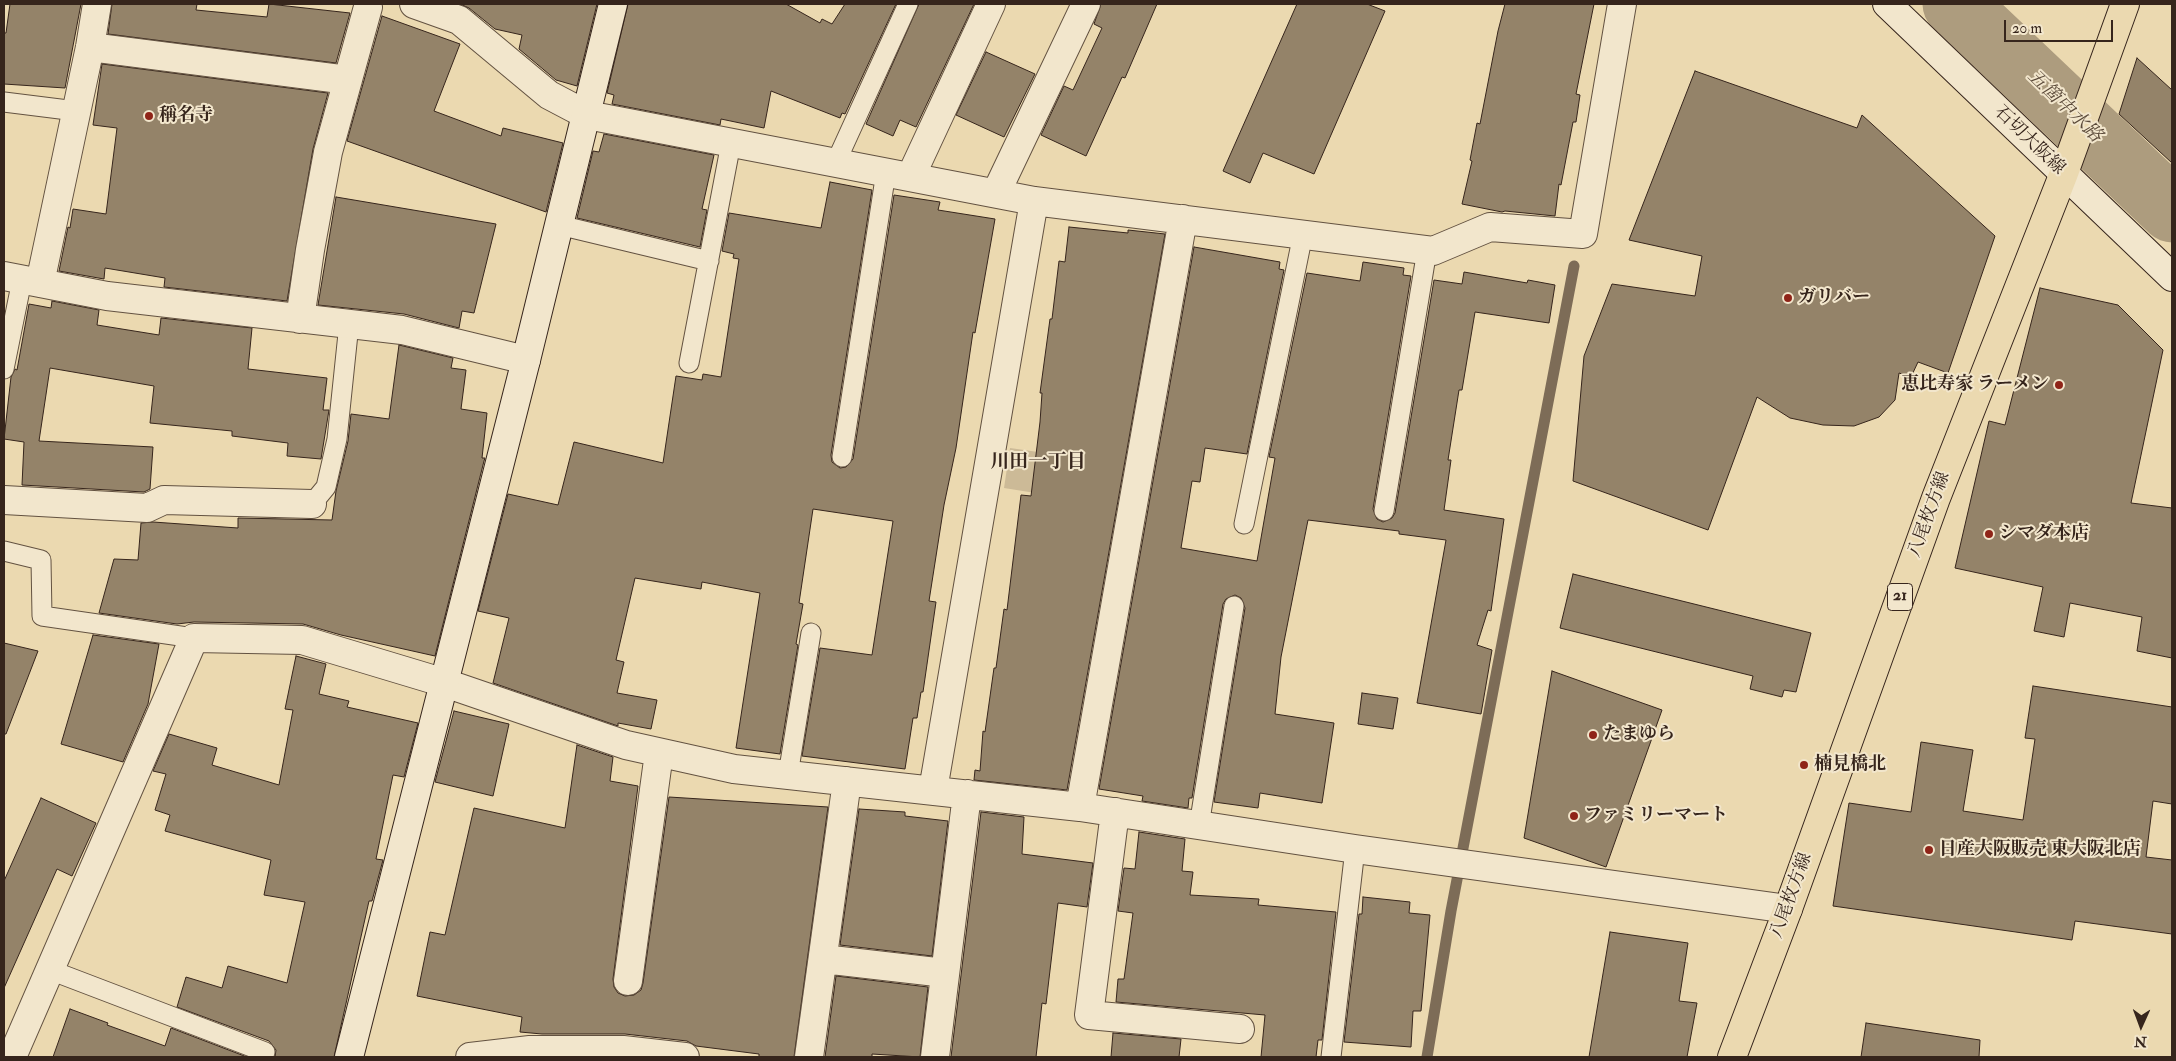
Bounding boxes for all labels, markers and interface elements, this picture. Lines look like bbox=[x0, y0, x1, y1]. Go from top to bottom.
scale bar bbox=[2006, 10, 2115, 42]
text: 20 m bbox=[2012, 19, 2042, 38]
water label: 五箇中水路 bbox=[2022, 66, 2106, 148]
street label: 石切大阪線 bbox=[1989, 102, 2069, 180]
place label: 稱名寺 bbox=[159, 105, 213, 127]
marker: 稱名寺 bbox=[143, 110, 155, 122]
place label: ガリバー bbox=[1798, 287, 1870, 309]
marker: ガリバー bbox=[1782, 292, 1794, 304]
place label: 恵比寿家 ラーメン bbox=[1901, 374, 2049, 396]
marker: 恵比寿家 ラーメン bbox=[2053, 379, 2065, 391]
district label: 川田一丁目 bbox=[991, 452, 1085, 474]
street label: 八尾枚方線 bbox=[1904, 469, 1956, 561]
place label: シマダ本店 bbox=[1999, 523, 2089, 545]
marker: シマダ本店 bbox=[1983, 528, 1995, 540]
road number: 21 bbox=[1888, 584, 1912, 610]
place label: たまゆら bbox=[1603, 724, 1675, 746]
marker: たまゆら bbox=[1587, 729, 1599, 741]
place label: 楠見橋北 bbox=[1814, 754, 1886, 776]
marker: 楠見橋北 bbox=[1798, 759, 1810, 771]
place label: ファミリーマート bbox=[1584, 805, 1728, 827]
marker: ファミリーマート bbox=[1568, 810, 1580, 822]
place label: 日産大阪販売 東大阪北店 bbox=[1939, 839, 2141, 861]
marker: 日産大阪販売 東大阪北店 bbox=[1923, 844, 1935, 856]
street label: 八尾枚方線 bbox=[1766, 850, 1818, 942]
north arrow bbox=[2116, 1001, 2166, 1051]
text: N bbox=[2134, 1033, 2147, 1050]

